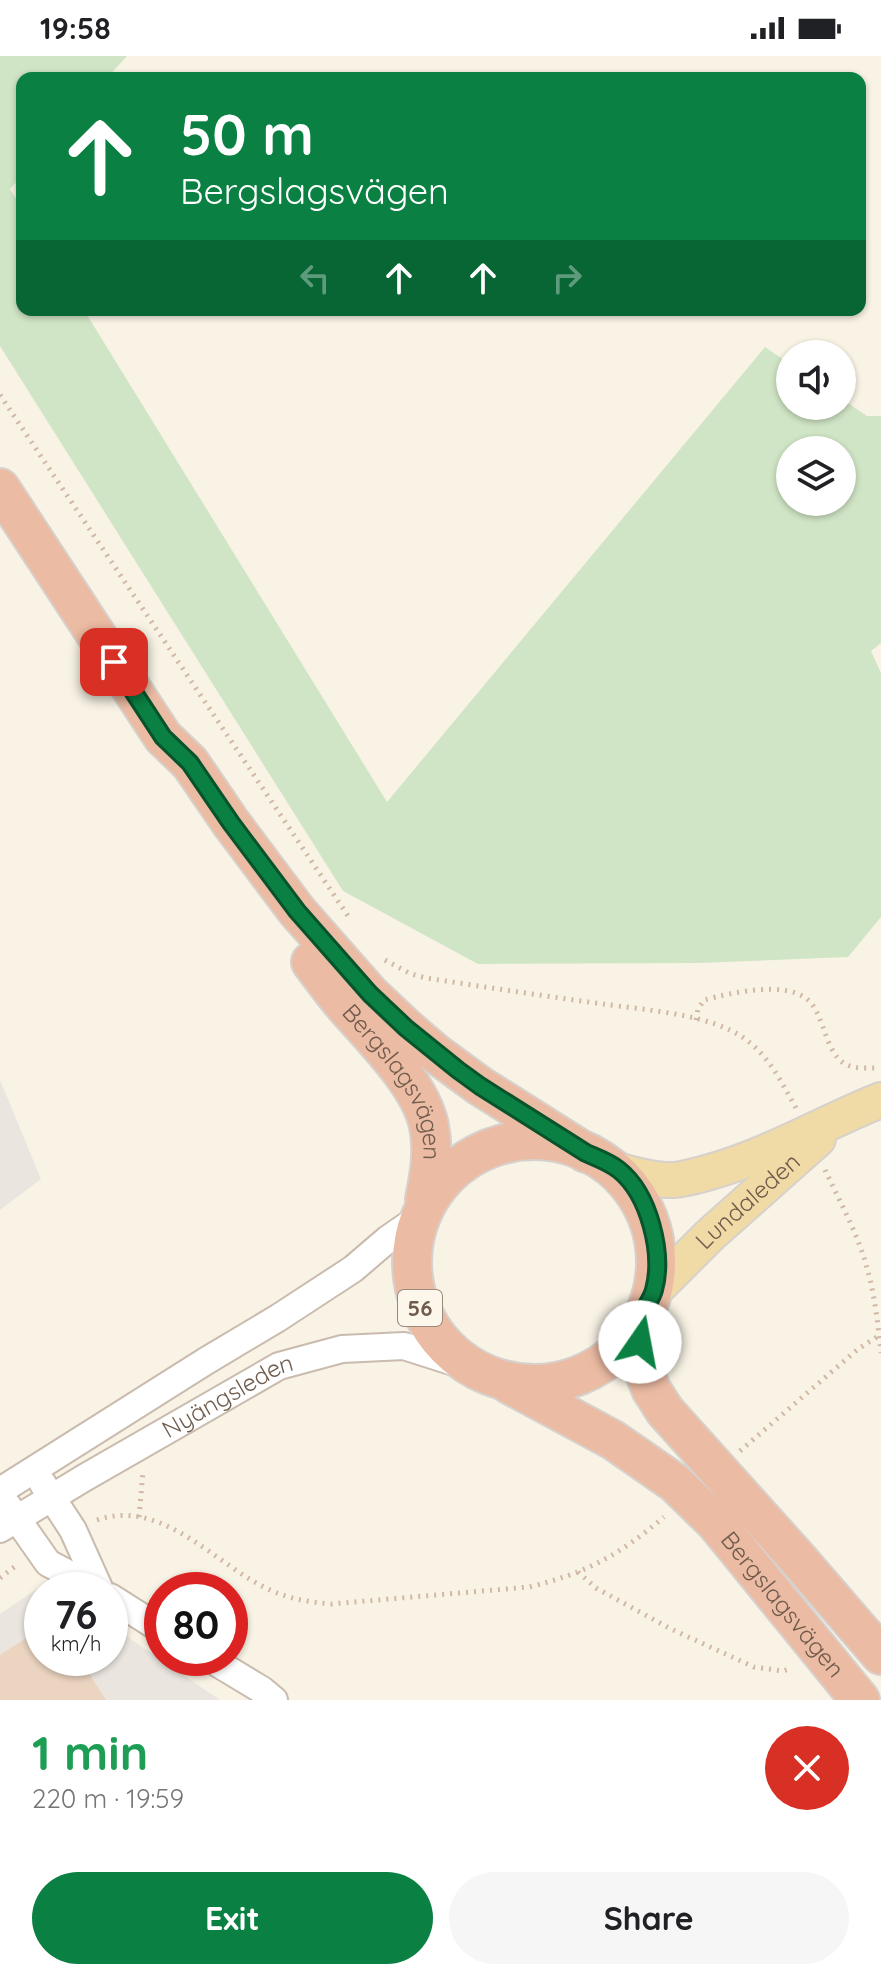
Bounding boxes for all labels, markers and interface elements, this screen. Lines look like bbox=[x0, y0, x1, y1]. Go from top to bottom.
text: 19:58 bbox=[40, 9, 111, 47]
text: 50 m bbox=[180, 99, 314, 169]
icon: ahead bbox=[48, 104, 152, 208]
text: Bergslagsvägen bbox=[180, 168, 449, 213]
icon: left bbox=[293, 256, 337, 300]
icon: ahead bbox=[377, 256, 421, 300]
icon: ahead bbox=[461, 256, 505, 300]
icon: right bbox=[545, 256, 589, 300]
map controls bbox=[776, 340, 856, 516]
button: sound bbox=[776, 340, 856, 420]
button: layers bbox=[776, 436, 856, 516]
pin bbox=[80, 628, 148, 696]
icon: arrive bbox=[92, 640, 136, 684]
street label: Bergslagsvägen bbox=[336, 997, 447, 1160]
street label: Lundaleden bbox=[689, 1146, 806, 1255]
road number: 56 bbox=[398, 1290, 442, 1326]
position arrow bbox=[598, 1300, 682, 1384]
street label: Nyängsleden bbox=[156, 1347, 296, 1444]
street label: Bergslagsvägen bbox=[715, 1525, 851, 1683]
speed limit sign: 80 bbox=[144, 1572, 248, 1676]
text: 76 bbox=[55, 1589, 97, 1639]
text: km/h bbox=[51, 1631, 101, 1656]
text: 1 min bbox=[32, 1722, 148, 1782]
button: close bbox=[765, 1726, 849, 1810]
text: 220 m · 19:59 bbox=[32, 1782, 184, 1815]
button: Exit bbox=[32, 1872, 433, 1964]
button: Share bbox=[449, 1872, 849, 1964]

